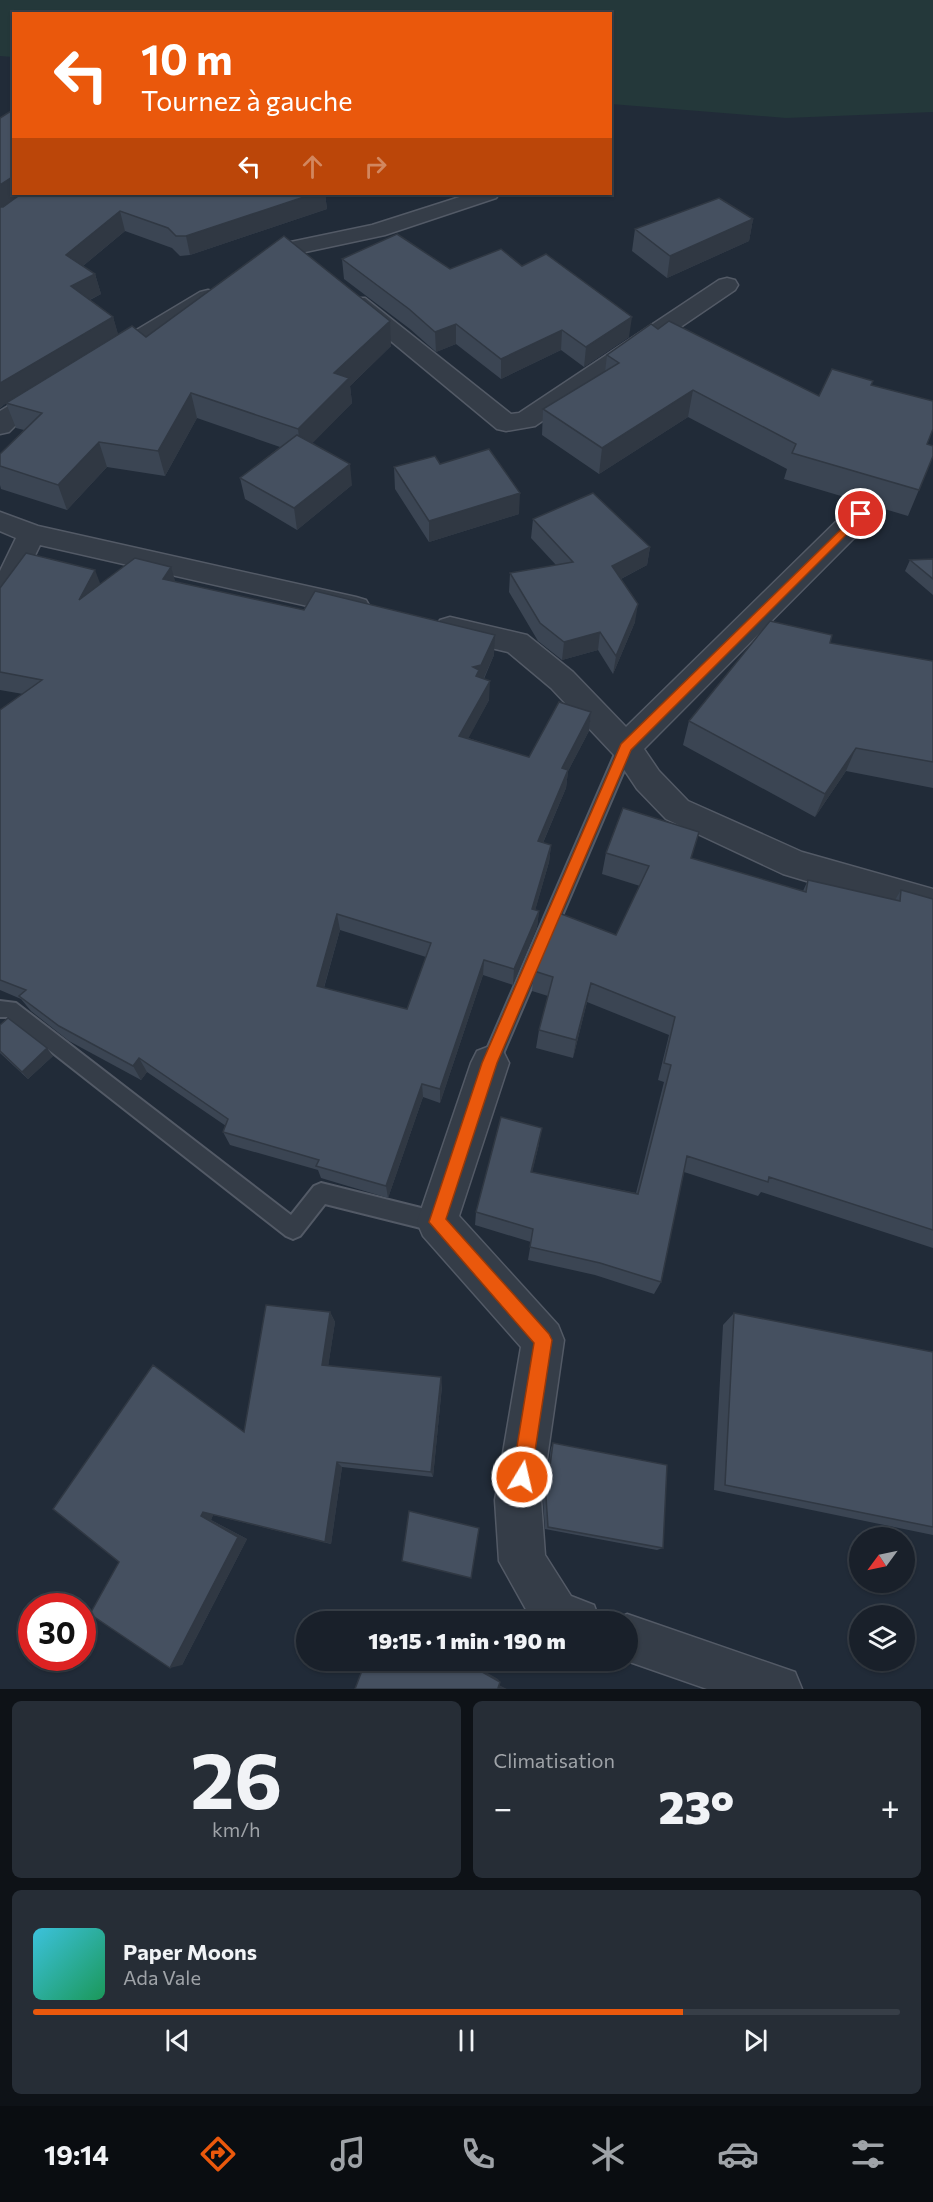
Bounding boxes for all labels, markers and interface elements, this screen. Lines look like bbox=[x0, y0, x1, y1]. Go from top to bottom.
text: 10 m bbox=[141, 32, 233, 84]
icon: left bbox=[42, 36, 120, 114]
text: Tournez à gauche bbox=[141, 84, 352, 117]
icon: left bbox=[233, 150, 266, 183]
icon: ahead bbox=[296, 150, 329, 183]
icon: right bbox=[359, 150, 392, 183]
pin bbox=[835, 488, 886, 539]
icon: arrive bbox=[844, 497, 877, 530]
position arrow bbox=[490, 1445, 554, 1509]
north arrow bbox=[849, 1527, 915, 1593]
map controls bbox=[849, 1527, 915, 1671]
speed limit sign: 30 bbox=[18, 1593, 96, 1671]
button: layers bbox=[849, 1605, 915, 1671]
text: 19:15 · 1 min · 190 m bbox=[368, 1627, 566, 1654]
text: 26 bbox=[190, 1730, 282, 1825]
text: Climatisation bbox=[494, 1748, 615, 1772]
text: 23° bbox=[659, 1778, 734, 1833]
text: − bbox=[494, 1786, 512, 1827]
text: + bbox=[881, 1786, 900, 1827]
text: km/h bbox=[212, 1817, 261, 1841]
text: Paper Moons bbox=[123, 1938, 257, 1965]
text: Ada Vale bbox=[123, 1965, 201, 1989]
icon: previous bbox=[161, 2024, 194, 2057]
icon: pause bbox=[450, 2024, 483, 2057]
icon: next bbox=[739, 2024, 772, 2057]
icon: directions bbox=[197, 2133, 239, 2175]
icon: music bbox=[327, 2133, 369, 2175]
icon: phone bbox=[457, 2133, 499, 2175]
icon: climate bbox=[587, 2133, 629, 2175]
icon: car bbox=[717, 2133, 759, 2175]
icon: filters bbox=[847, 2133, 889, 2175]
text: 19:14 bbox=[44, 2138, 109, 2171]

